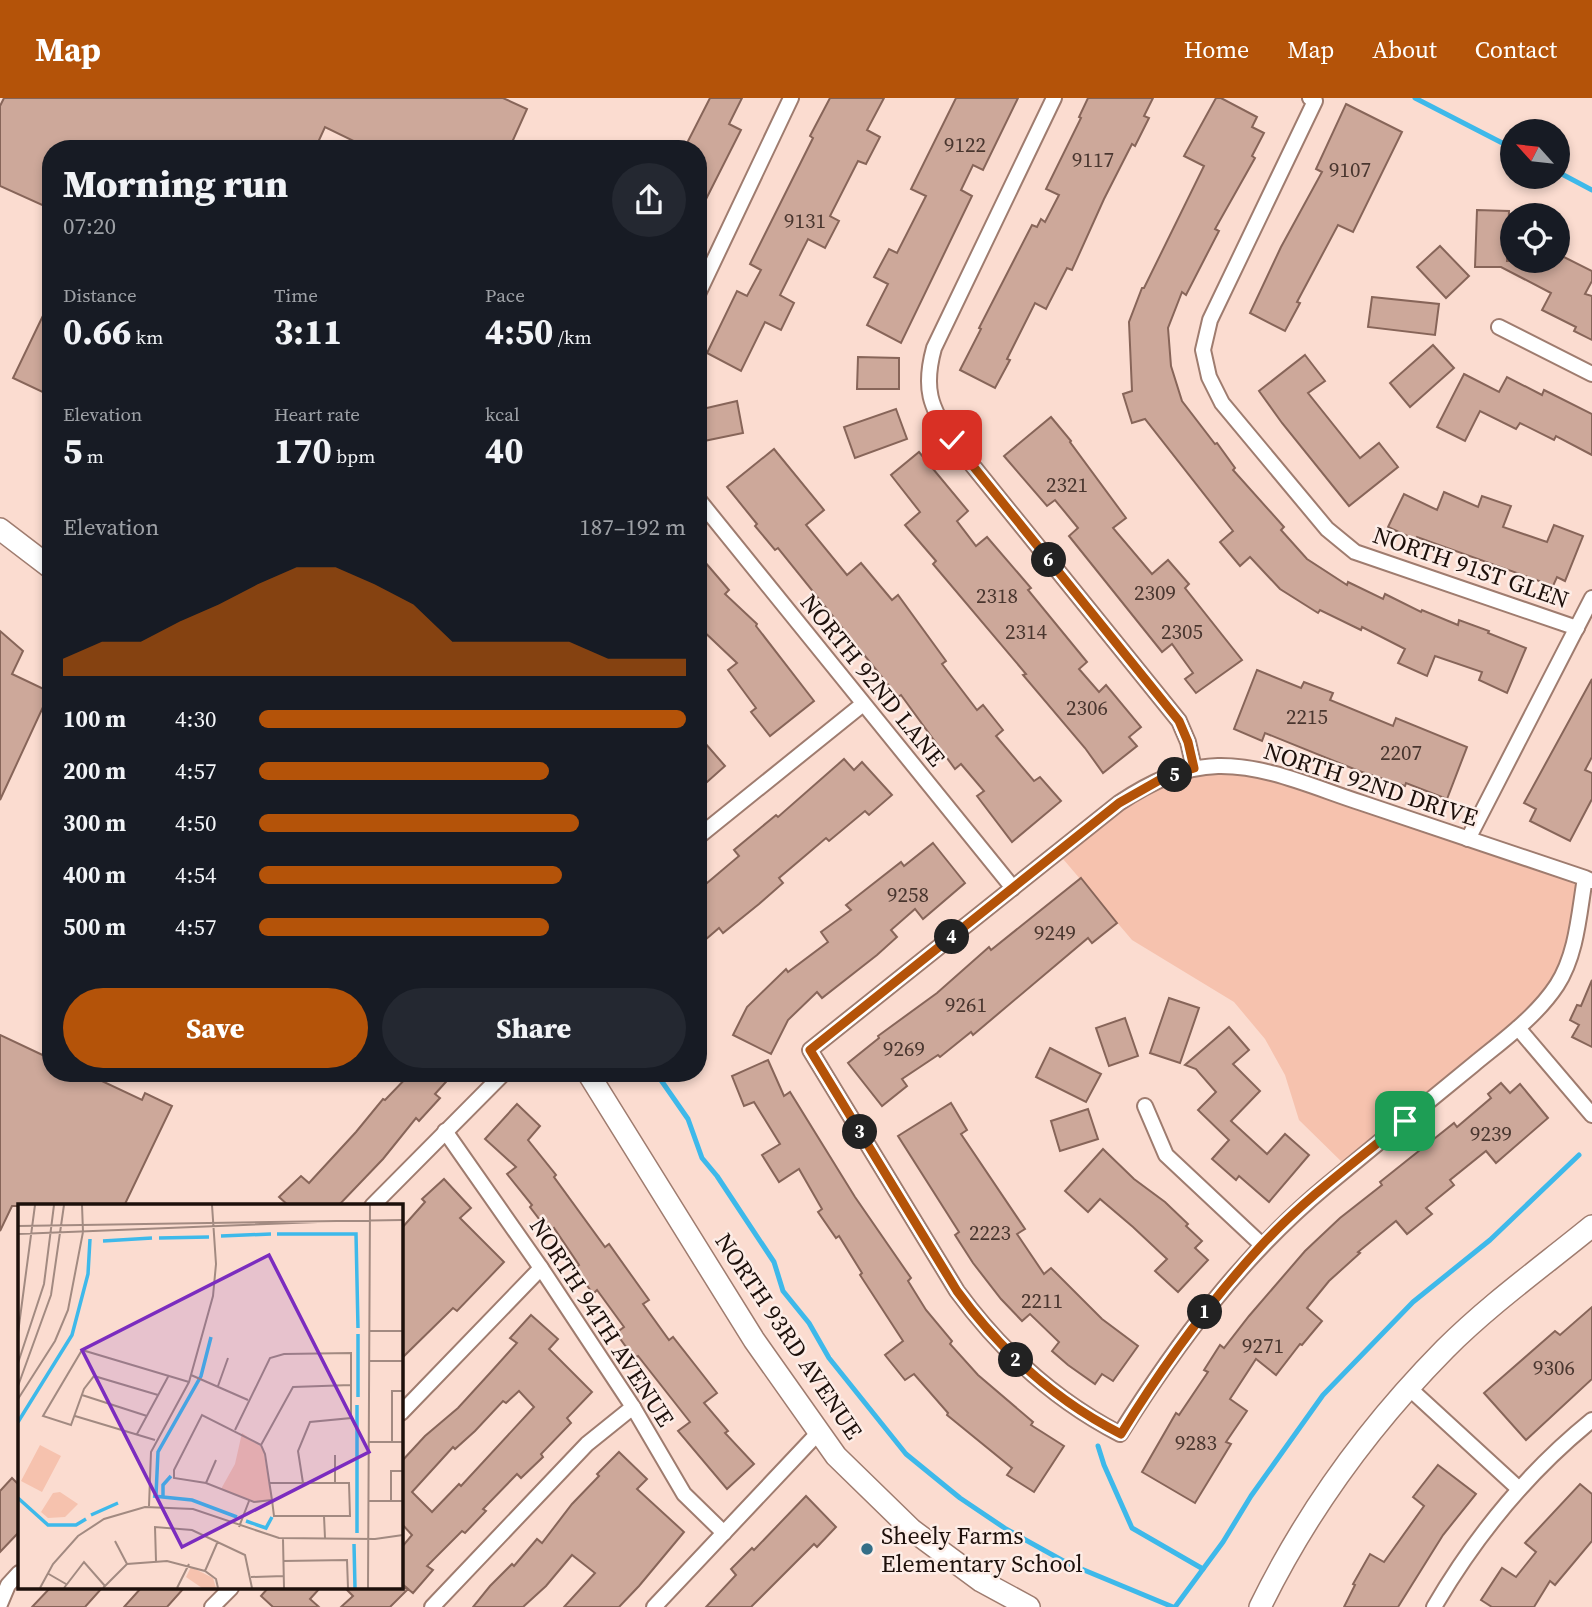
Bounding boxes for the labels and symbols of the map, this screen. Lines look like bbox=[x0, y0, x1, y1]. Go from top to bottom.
north arrow bbox=[1500, 119, 1570, 189]
house number: 9122 bbox=[944, 130, 986, 159]
house number: 9117 bbox=[1072, 145, 1114, 174]
house number: 9107 bbox=[1329, 155, 1371, 184]
house number: 9131 bbox=[784, 206, 826, 235]
pin bbox=[922, 410, 982, 470]
house number: 2321 bbox=[1046, 470, 1088, 499]
street label: NORTH 91ST GLEN bbox=[1369, 518, 1573, 616]
pin: 6 bbox=[1032, 542, 1066, 578]
house number: 2309 bbox=[1134, 578, 1176, 607]
house number: 2318 bbox=[976, 581, 1018, 610]
street label: NORTH 92ND LANE bbox=[793, 587, 953, 773]
house number: 2314 bbox=[1005, 617, 1047, 646]
house number: 2305 bbox=[1161, 617, 1203, 646]
house number: 2306 bbox=[1066, 693, 1108, 722]
house number: 2215 bbox=[1286, 702, 1328, 731]
street label: NORTH 92ND DRIVE bbox=[1260, 734, 1482, 834]
house number: 2207 bbox=[1380, 738, 1422, 767]
pin: 5 bbox=[1158, 758, 1192, 792]
house number: 9258 bbox=[887, 880, 929, 909]
house number: 9249 bbox=[1034, 918, 1076, 947]
pin: 4 bbox=[934, 920, 970, 954]
house number: 9261 bbox=[945, 990, 987, 1019]
house number: 9269 bbox=[883, 1034, 925, 1063]
pin bbox=[1375, 1091, 1435, 1151]
pin: 3 bbox=[842, 1114, 878, 1150]
house number: 9239 bbox=[1470, 1119, 1512, 1148]
inset map bbox=[18, 1204, 402, 1590]
street label: NORTH 94TH AVENUE bbox=[522, 1211, 682, 1433]
house number: 2223 bbox=[969, 1218, 1011, 1247]
street label: NORTH 93RD AVENUE bbox=[708, 1226, 870, 1446]
house number: 2211 bbox=[1021, 1286, 1063, 1315]
pin: 1 bbox=[1188, 1294, 1222, 1330]
house number: 9271 bbox=[1242, 1331, 1284, 1360]
pin: 2 bbox=[998, 1342, 1034, 1378]
house number: 9306 bbox=[1533, 1353, 1575, 1382]
house number: 9283 bbox=[1175, 1428, 1217, 1457]
place label: Sheely Farms Elementary School bbox=[881, 1519, 1083, 1580]
marker: Sheely Farms Elementary School bbox=[859, 1541, 875, 1557]

